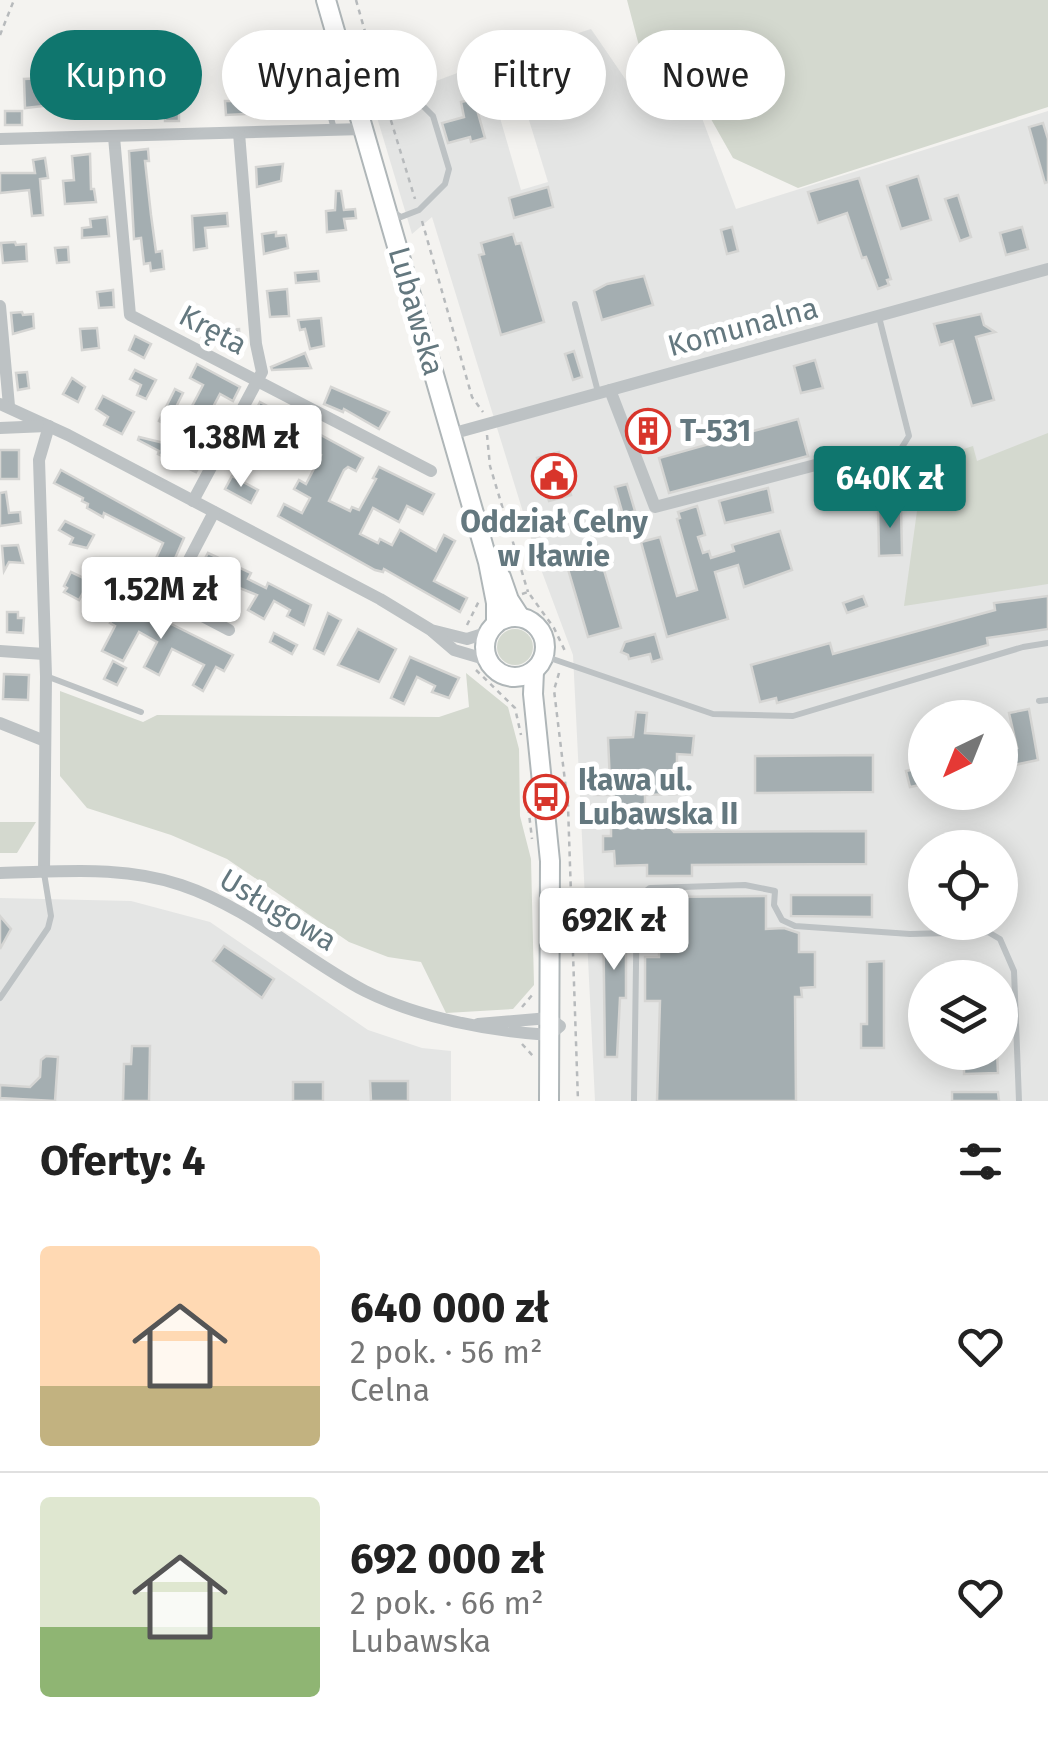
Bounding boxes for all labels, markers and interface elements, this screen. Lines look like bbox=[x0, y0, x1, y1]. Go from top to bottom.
chip: Kupno bbox=[30, 30, 202, 120]
chip: Wynajem bbox=[222, 30, 437, 120]
chip: Filtry bbox=[457, 30, 606, 120]
chip: Nowe bbox=[626, 30, 785, 120]
street label: Lubawska bbox=[380, 242, 452, 380]
street label: Komunalna bbox=[664, 290, 822, 364]
street label: Kręta bbox=[173, 297, 253, 363]
pin: 1.38M zł bbox=[138, 405, 344, 490]
building icon: T-531 bbox=[625, 408, 671, 454]
place label: T-531 bbox=[680, 413, 751, 449]
text: 1.38M zł bbox=[183, 418, 299, 456]
pin: 640K zł bbox=[798, 446, 982, 531]
public building icon: Oddział Celny w Iławie bbox=[531, 453, 577, 499]
text: 640K zł bbox=[836, 459, 944, 497]
place label: Oddział Celny w Iławie bbox=[460, 504, 648, 574]
pin: 1.52M zł bbox=[58, 557, 264, 642]
text: 1.52M zł bbox=[104, 570, 218, 608]
north arrow bbox=[908, 700, 1018, 810]
map controls bbox=[908, 700, 1018, 1070]
place label: Iława ul. Lubawska II bbox=[578, 762, 738, 832]
bus stop icon: Iława ul. Lubawska II bbox=[523, 774, 569, 820]
button: locate bbox=[908, 830, 1018, 940]
street label: Usługowa bbox=[213, 861, 343, 959]
pin: 692K zł bbox=[522, 888, 706, 973]
text: 692K zł bbox=[562, 901, 666, 939]
button: layers bbox=[908, 960, 1018, 1070]
icon: filters bbox=[953, 1134, 1008, 1189]
text: Oferty: 4 bbox=[40, 1136, 205, 1186]
text: 640 000 zł bbox=[350, 1283, 549, 1333]
icon: home bbox=[120, 1286, 240, 1406]
icon: heart bbox=[953, 1319, 1008, 1374]
text: 2 pok. · 56 m² bbox=[350, 1333, 542, 1371]
text: Celna bbox=[350, 1371, 430, 1409]
text: 692 000 zł bbox=[350, 1534, 545, 1584]
icon: home bbox=[120, 1537, 240, 1657]
icon: heart bbox=[953, 1570, 1008, 1625]
text: 2 pok. · 66 m² bbox=[350, 1584, 544, 1622]
text: Lubawska bbox=[350, 1622, 491, 1660]

